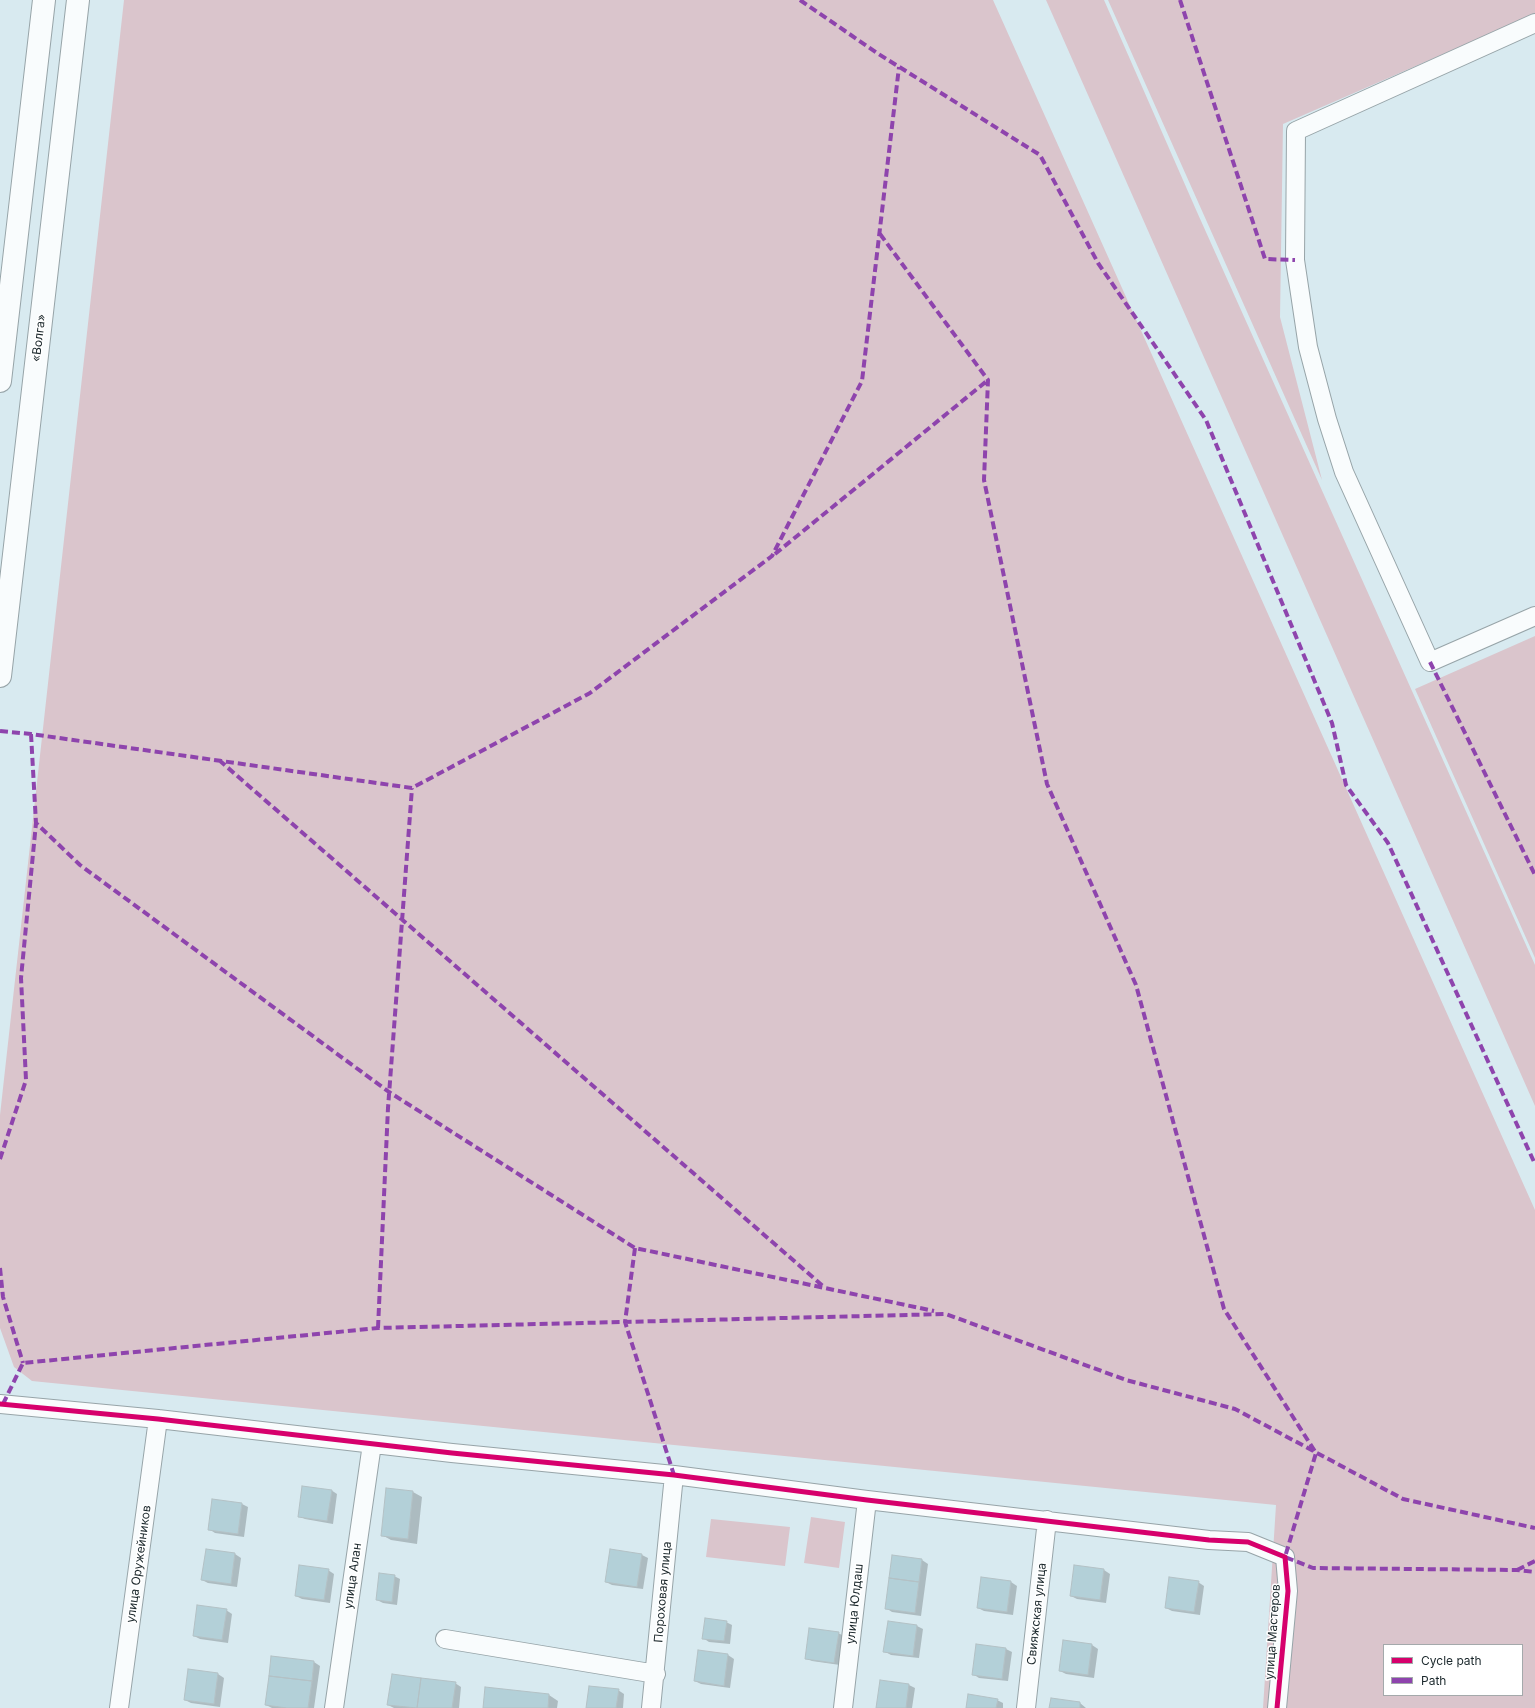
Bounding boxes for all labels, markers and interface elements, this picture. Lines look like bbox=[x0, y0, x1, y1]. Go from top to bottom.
street label: «Волга» bbox=[29, 313, 49, 363]
street label: улица Оружейников bbox=[124, 1504, 154, 1624]
street label: Пороховая улица bbox=[651, 1541, 675, 1643]
street label: улица Алан bbox=[341, 1542, 365, 1610]
street label: Свияжская улица bbox=[1024, 1562, 1050, 1666]
street label: улица Юлдаш bbox=[844, 1563, 866, 1645]
street label: улица Мастеров bbox=[1262, 1584, 1284, 1680]
legend bbox=[1383, 1644, 1523, 1696]
text: Cycle path bbox=[1421, 1653, 1482, 1668]
text: Path bbox=[1421, 1673, 1446, 1688]

